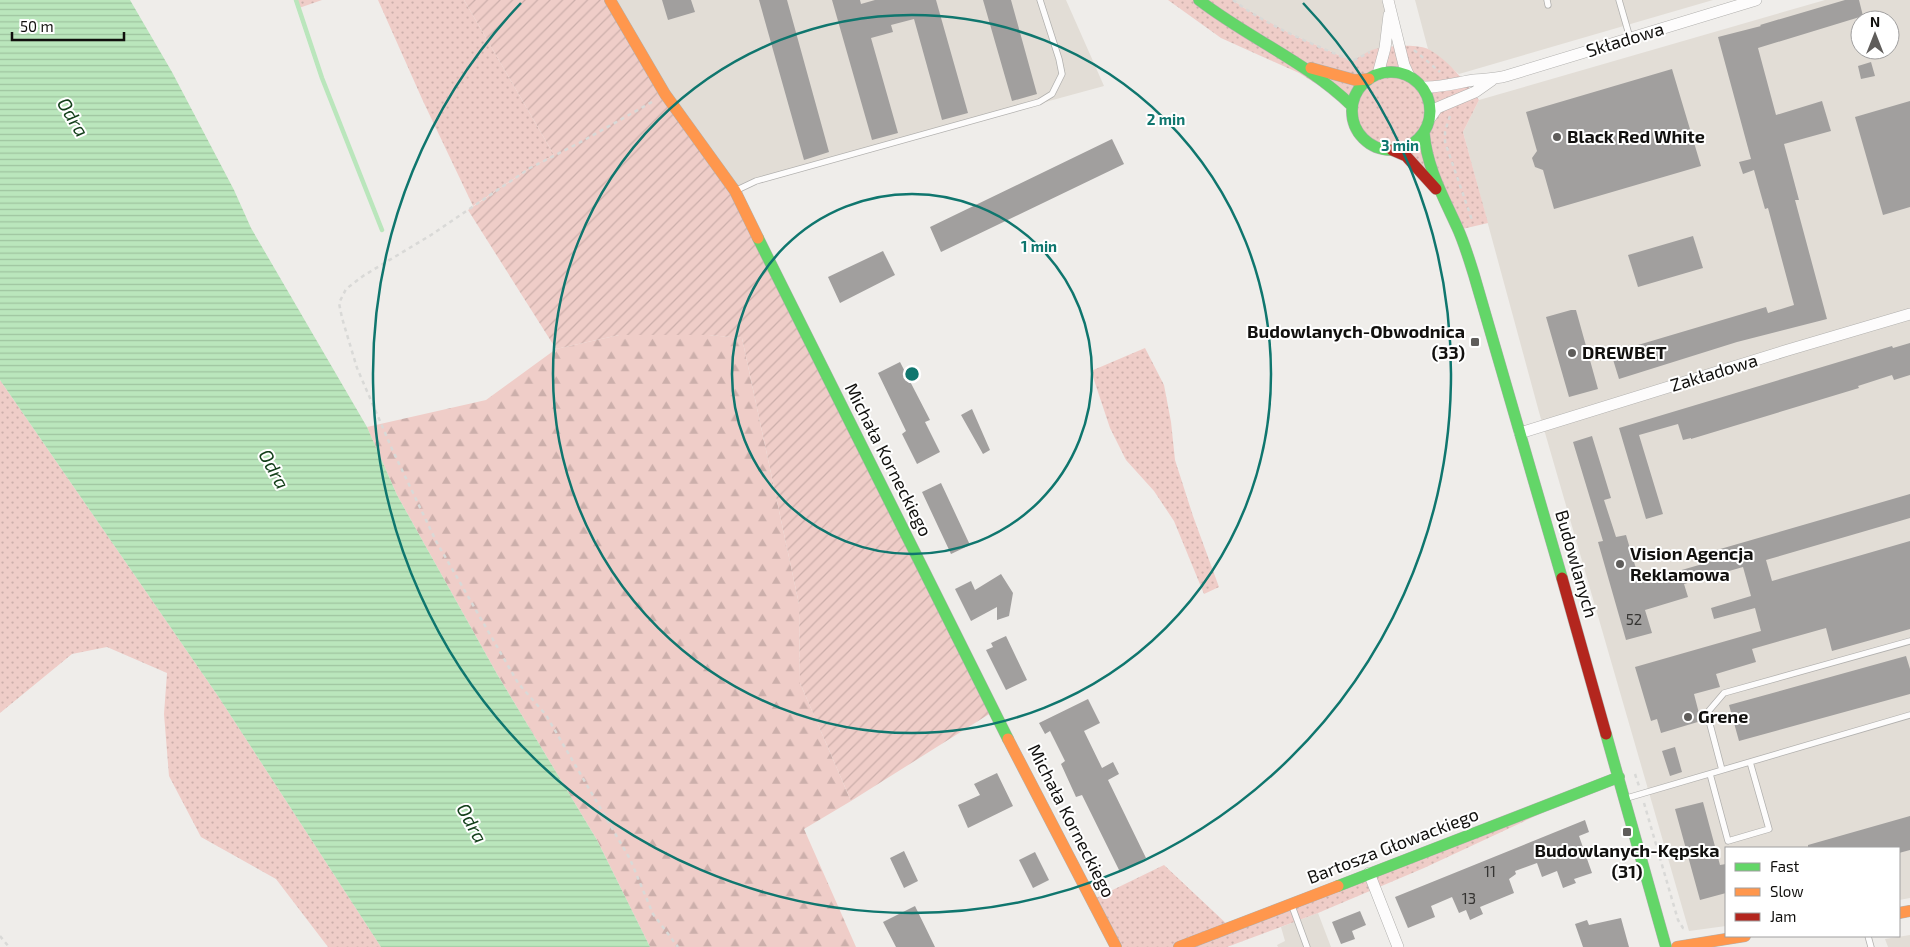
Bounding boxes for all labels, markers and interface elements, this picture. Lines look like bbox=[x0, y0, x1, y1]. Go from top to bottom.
scale bar bbox=[12, 10, 125, 42]
north arrow bbox=[1850, 10, 1900, 60]
text: N bbox=[1870, 13, 1880, 30]
text: 50 m bbox=[20, 17, 54, 35]
street label: Składowa bbox=[1583, 17, 1666, 61]
water label: Odra bbox=[53, 93, 94, 141]
text: 2 min bbox=[1147, 110, 1185, 128]
place label: Black Red White bbox=[1567, 125, 1705, 147]
marker: Black Red White bbox=[1551, 131, 1563, 143]
text: 3 min bbox=[1381, 136, 1419, 154]
text: 1 min bbox=[1021, 237, 1057, 255]
place label: Budowlanych-Obwodnica (33) bbox=[1247, 320, 1465, 363]
marker: Budowlanych-Obwodnica (33) bbox=[1469, 336, 1481, 348]
place label: DREWBET bbox=[1582, 341, 1667, 363]
marker: DREWBET bbox=[1566, 347, 1578, 359]
street label: Zakładowa bbox=[1667, 348, 1760, 396]
centre of rings bbox=[903, 365, 921, 383]
street label: Michała Korneckiego bbox=[841, 379, 937, 540]
water label: Odra bbox=[254, 445, 295, 493]
street label: Budowlanych bbox=[1551, 507, 1603, 620]
place label: Vision Agencja Reklamowa bbox=[1630, 542, 1753, 585]
marker: Vision Agencja Reklamowa bbox=[1614, 558, 1626, 570]
house number: 52 bbox=[1626, 610, 1642, 628]
place label: Grene bbox=[1698, 705, 1748, 727]
marker: Grene bbox=[1682, 711, 1694, 723]
street label: Michała Korneckiego bbox=[1024, 740, 1120, 901]
water label: Odra bbox=[452, 799, 493, 847]
street label: Bartosza Głowackiego bbox=[1304, 802, 1481, 888]
marker: Budowlanych-Kępska (31) bbox=[1621, 826, 1633, 838]
place label: Budowlanych-Kępska (31) bbox=[1534, 839, 1720, 882]
legend bbox=[1725, 847, 1900, 937]
text: Fast bbox=[1770, 857, 1800, 875]
house number: 11 bbox=[1484, 862, 1496, 880]
text: Slow bbox=[1770, 882, 1804, 900]
house number: 13 bbox=[1462, 889, 1476, 907]
text: Jam bbox=[1770, 907, 1796, 925]

